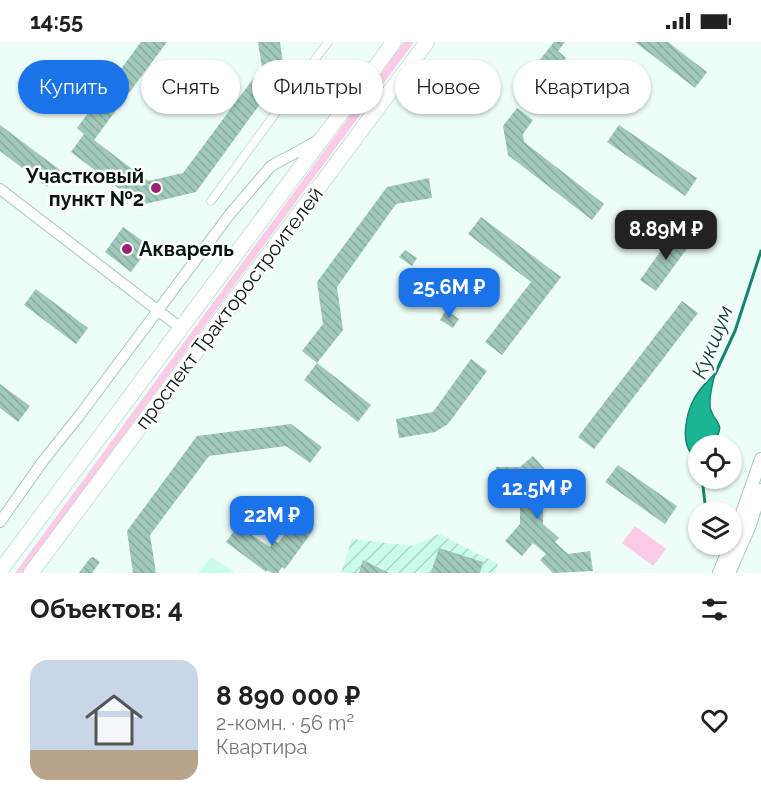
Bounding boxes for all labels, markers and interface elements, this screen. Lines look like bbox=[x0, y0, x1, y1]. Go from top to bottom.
text: 14:55 bbox=[30, 8, 83, 34]
chip: Купить bbox=[18, 60, 129, 114]
chip: Снять bbox=[141, 60, 240, 114]
chip: Фильтры bbox=[252, 60, 383, 114]
chip: Новое bbox=[395, 60, 501, 114]
chip: Квартира bbox=[513, 60, 651, 114]
place label: Участковый пункт №2 bbox=[25, 164, 144, 211]
marker: Участковый пункт №2 bbox=[149, 181, 163, 195]
street label: проспект Тракторостроителей bbox=[130, 182, 328, 434]
pin: 8.89M ₽ bbox=[611, 210, 721, 261]
text: 8.89M ₽ bbox=[629, 217, 703, 241]
place label: Акварель bbox=[139, 237, 234, 261]
marker: Акварель bbox=[120, 242, 134, 256]
pin: 25.6M ₽ bbox=[394, 268, 504, 319]
text: 25.6M ₽ bbox=[413, 275, 485, 299]
water label: Кукшум bbox=[686, 301, 738, 382]
map controls bbox=[688, 435, 742, 555]
button: locate bbox=[688, 435, 742, 489]
pin: 12.5M ₽ bbox=[482, 469, 592, 520]
text: 12.5M ₽ bbox=[502, 476, 572, 500]
pin: 22M ₽ bbox=[230, 496, 314, 547]
button: layers bbox=[688, 501, 742, 555]
text: 22M ₽ bbox=[244, 503, 300, 527]
icon: filters bbox=[698, 593, 731, 626]
text: Объектов: 4 bbox=[30, 594, 183, 624]
text: 8 890 000 ₽ bbox=[216, 681, 360, 711]
icon: home bbox=[78, 684, 150, 756]
icon: heart bbox=[698, 704, 731, 737]
text: 2-комн. · 56 m² bbox=[216, 711, 354, 735]
text: Квартира bbox=[216, 735, 307, 759]

